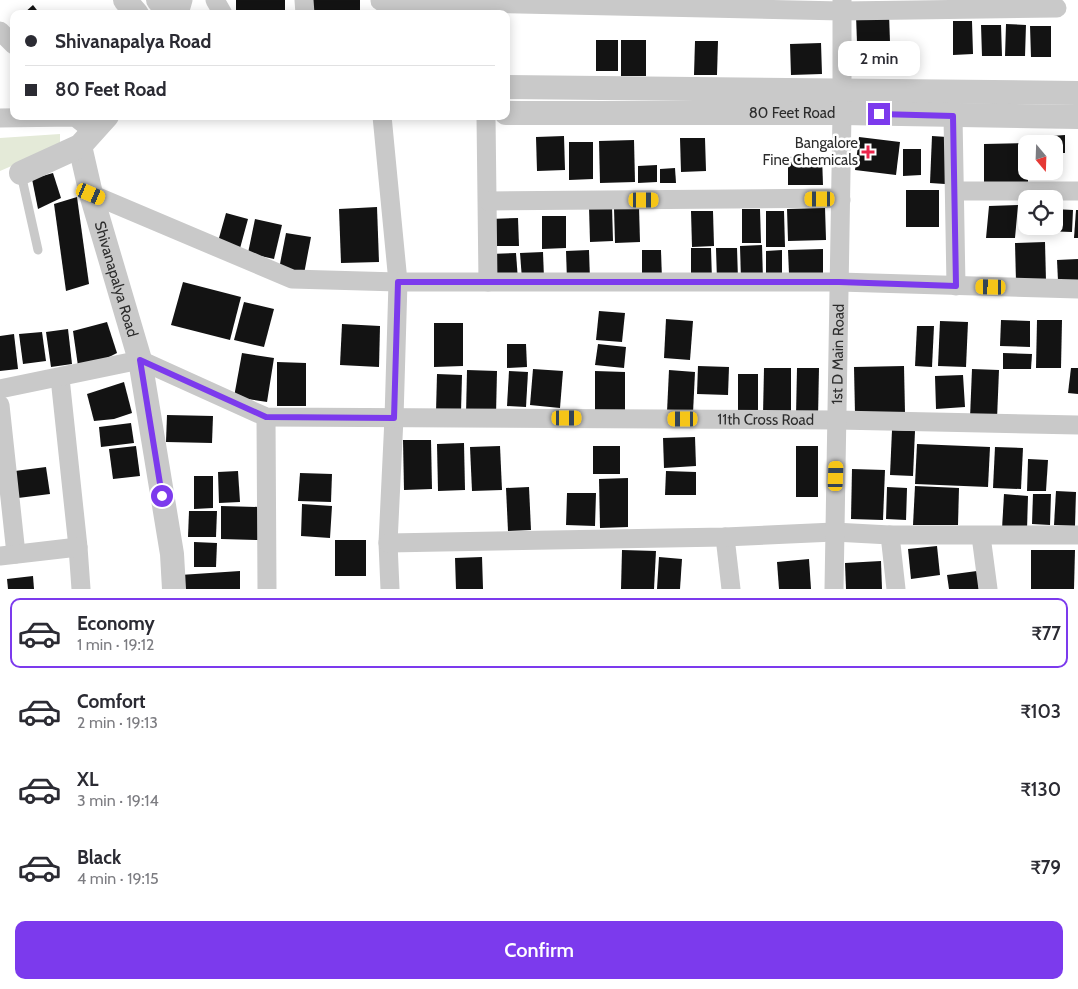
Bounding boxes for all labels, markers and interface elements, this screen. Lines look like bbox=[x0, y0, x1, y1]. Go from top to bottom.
text: Shivanapalya Road bbox=[55, 30, 211, 53]
callout: 2 min bbox=[838, 42, 920, 76]
text: 2 min bbox=[860, 49, 898, 68]
text: 80 Feet Road bbox=[55, 78, 167, 101]
route end bbox=[868, 103, 890, 125]
street label: 80 Feet Road bbox=[749, 104, 835, 122]
place label: Bangalore Fine Chemicals bbox=[762, 134, 858, 169]
north arrow bbox=[1018, 135, 1062, 180]
map controls bbox=[1018, 135, 1063, 235]
marker: Bangalore Fine Chemicals bbox=[862, 146, 874, 158]
car bbox=[74, 181, 107, 207]
button: locate bbox=[1018, 190, 1063, 235]
car bbox=[805, 192, 835, 207]
car bbox=[629, 193, 659, 208]
street label: Shivanapalya Road bbox=[91, 219, 142, 339]
car bbox=[975, 279, 1006, 295]
street label: 1st D Main Road bbox=[828, 304, 848, 404]
street label: 11th Cross Road bbox=[717, 410, 814, 429]
car bbox=[552, 411, 582, 426]
car bbox=[668, 412, 698, 427]
car bbox=[827, 461, 844, 491]
route start bbox=[151, 485, 173, 507]
icon: car bbox=[17, 611, 62, 656]
text: Economy bbox=[77, 612, 155, 635]
text: ₹77 bbox=[1031, 622, 1061, 645]
text: 1 min · 19:12 bbox=[77, 635, 154, 654]
icon: car bbox=[17, 689, 62, 734]
text: Comfort bbox=[77, 690, 146, 713]
text: ₹103 bbox=[1020, 700, 1061, 723]
text: 2 min · 19:13 bbox=[77, 713, 158, 732]
icon: car bbox=[17, 767, 62, 812]
text: XL bbox=[77, 768, 98, 791]
text: ₹130 bbox=[1020, 778, 1061, 801]
text: 3 min · 19:14 bbox=[77, 791, 159, 810]
icon: car bbox=[17, 845, 62, 890]
text: Black bbox=[77, 846, 121, 869]
text: ₹79 bbox=[1030, 856, 1061, 879]
text: 4 min · 19:15 bbox=[77, 869, 159, 888]
button: Confirm bbox=[15, 921, 1063, 979]

